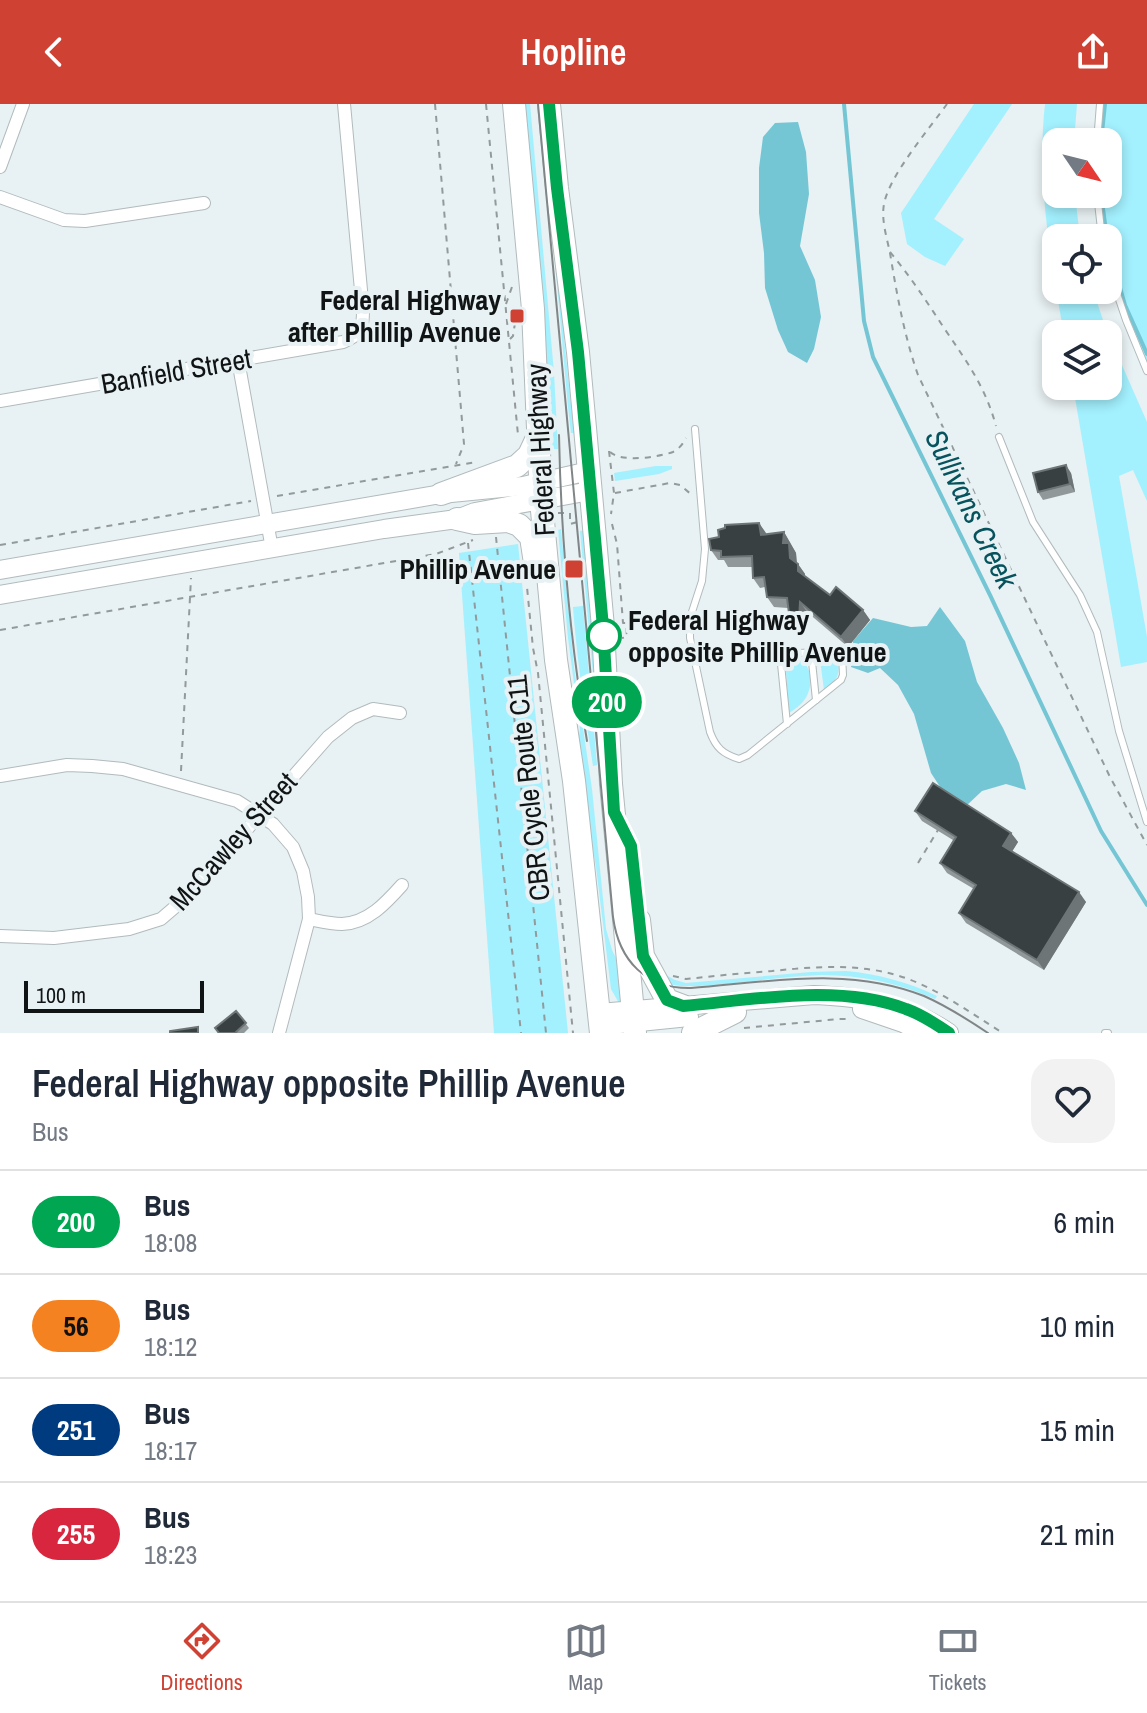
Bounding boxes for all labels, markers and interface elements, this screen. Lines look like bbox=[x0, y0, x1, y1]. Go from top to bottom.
text: Hopline bbox=[520, 28, 627, 76]
icon: back bbox=[32, 30, 76, 74]
icon: share bbox=[1071, 30, 1115, 74]
north arrow bbox=[1042, 128, 1122, 208]
map controls bbox=[1042, 128, 1122, 400]
button: locate bbox=[1042, 224, 1122, 304]
place label: Federal Highway after Phillip Avenue bbox=[288, 281, 501, 351]
marker: Federal Highway after Phillip Avenue bbox=[508, 307, 526, 325]
button: layers bbox=[1042, 320, 1122, 400]
street label: Banfield Street bbox=[98, 339, 254, 403]
street label: Federal Highway bbox=[516, 362, 563, 537]
water label: Sullivans Creek bbox=[916, 422, 1028, 596]
place label: Phillip Avenue bbox=[399, 550, 556, 588]
marker: Phillip Avenue bbox=[563, 558, 585, 580]
place label: Federal Highway opposite Phillip Avenue bbox=[628, 601, 887, 671]
marker: Federal Highway opposite Phillip Avenue bbox=[587, 619, 621, 653]
street label: CBR Cycle Route C11 bbox=[497, 673, 559, 903]
line badge: 200 bbox=[561, 676, 653, 728]
text: 200 bbox=[588, 683, 626, 721]
street label: McCawley Street bbox=[161, 764, 305, 918]
scale bar bbox=[24, 977, 204, 1013]
text: 100 m bbox=[36, 980, 86, 1010]
text: Federal Highway opposite Phillip Avenue bbox=[32, 1058, 626, 1109]
button: heart bbox=[1031, 1059, 1115, 1143]
text: Bus bbox=[32, 1114, 69, 1149]
text: Bus bbox=[144, 1185, 190, 1225]
text: 6 min bbox=[1053, 1202, 1115, 1242]
text: 200 bbox=[57, 1203, 95, 1241]
text: 18:08 bbox=[144, 1225, 197, 1260]
text: Bus bbox=[144, 1289, 190, 1329]
text: 10 min bbox=[1040, 1306, 1115, 1346]
text: 56 bbox=[63, 1307, 89, 1345]
text: 18:12 bbox=[144, 1329, 197, 1364]
text: Bus bbox=[144, 1393, 190, 1433]
text: 15 min bbox=[1040, 1410, 1115, 1450]
text: 251 bbox=[57, 1411, 95, 1449]
text: 18:17 bbox=[144, 1433, 197, 1468]
text: Bus bbox=[144, 1497, 190, 1537]
text: 21 min bbox=[1040, 1514, 1115, 1554]
text: 255 bbox=[57, 1515, 95, 1553]
text: 18:23 bbox=[144, 1537, 197, 1572]
tab: Directions bbox=[161, 1619, 243, 1697]
tab: Map bbox=[564, 1619, 608, 1697]
tab: Tickets bbox=[929, 1619, 986, 1697]

